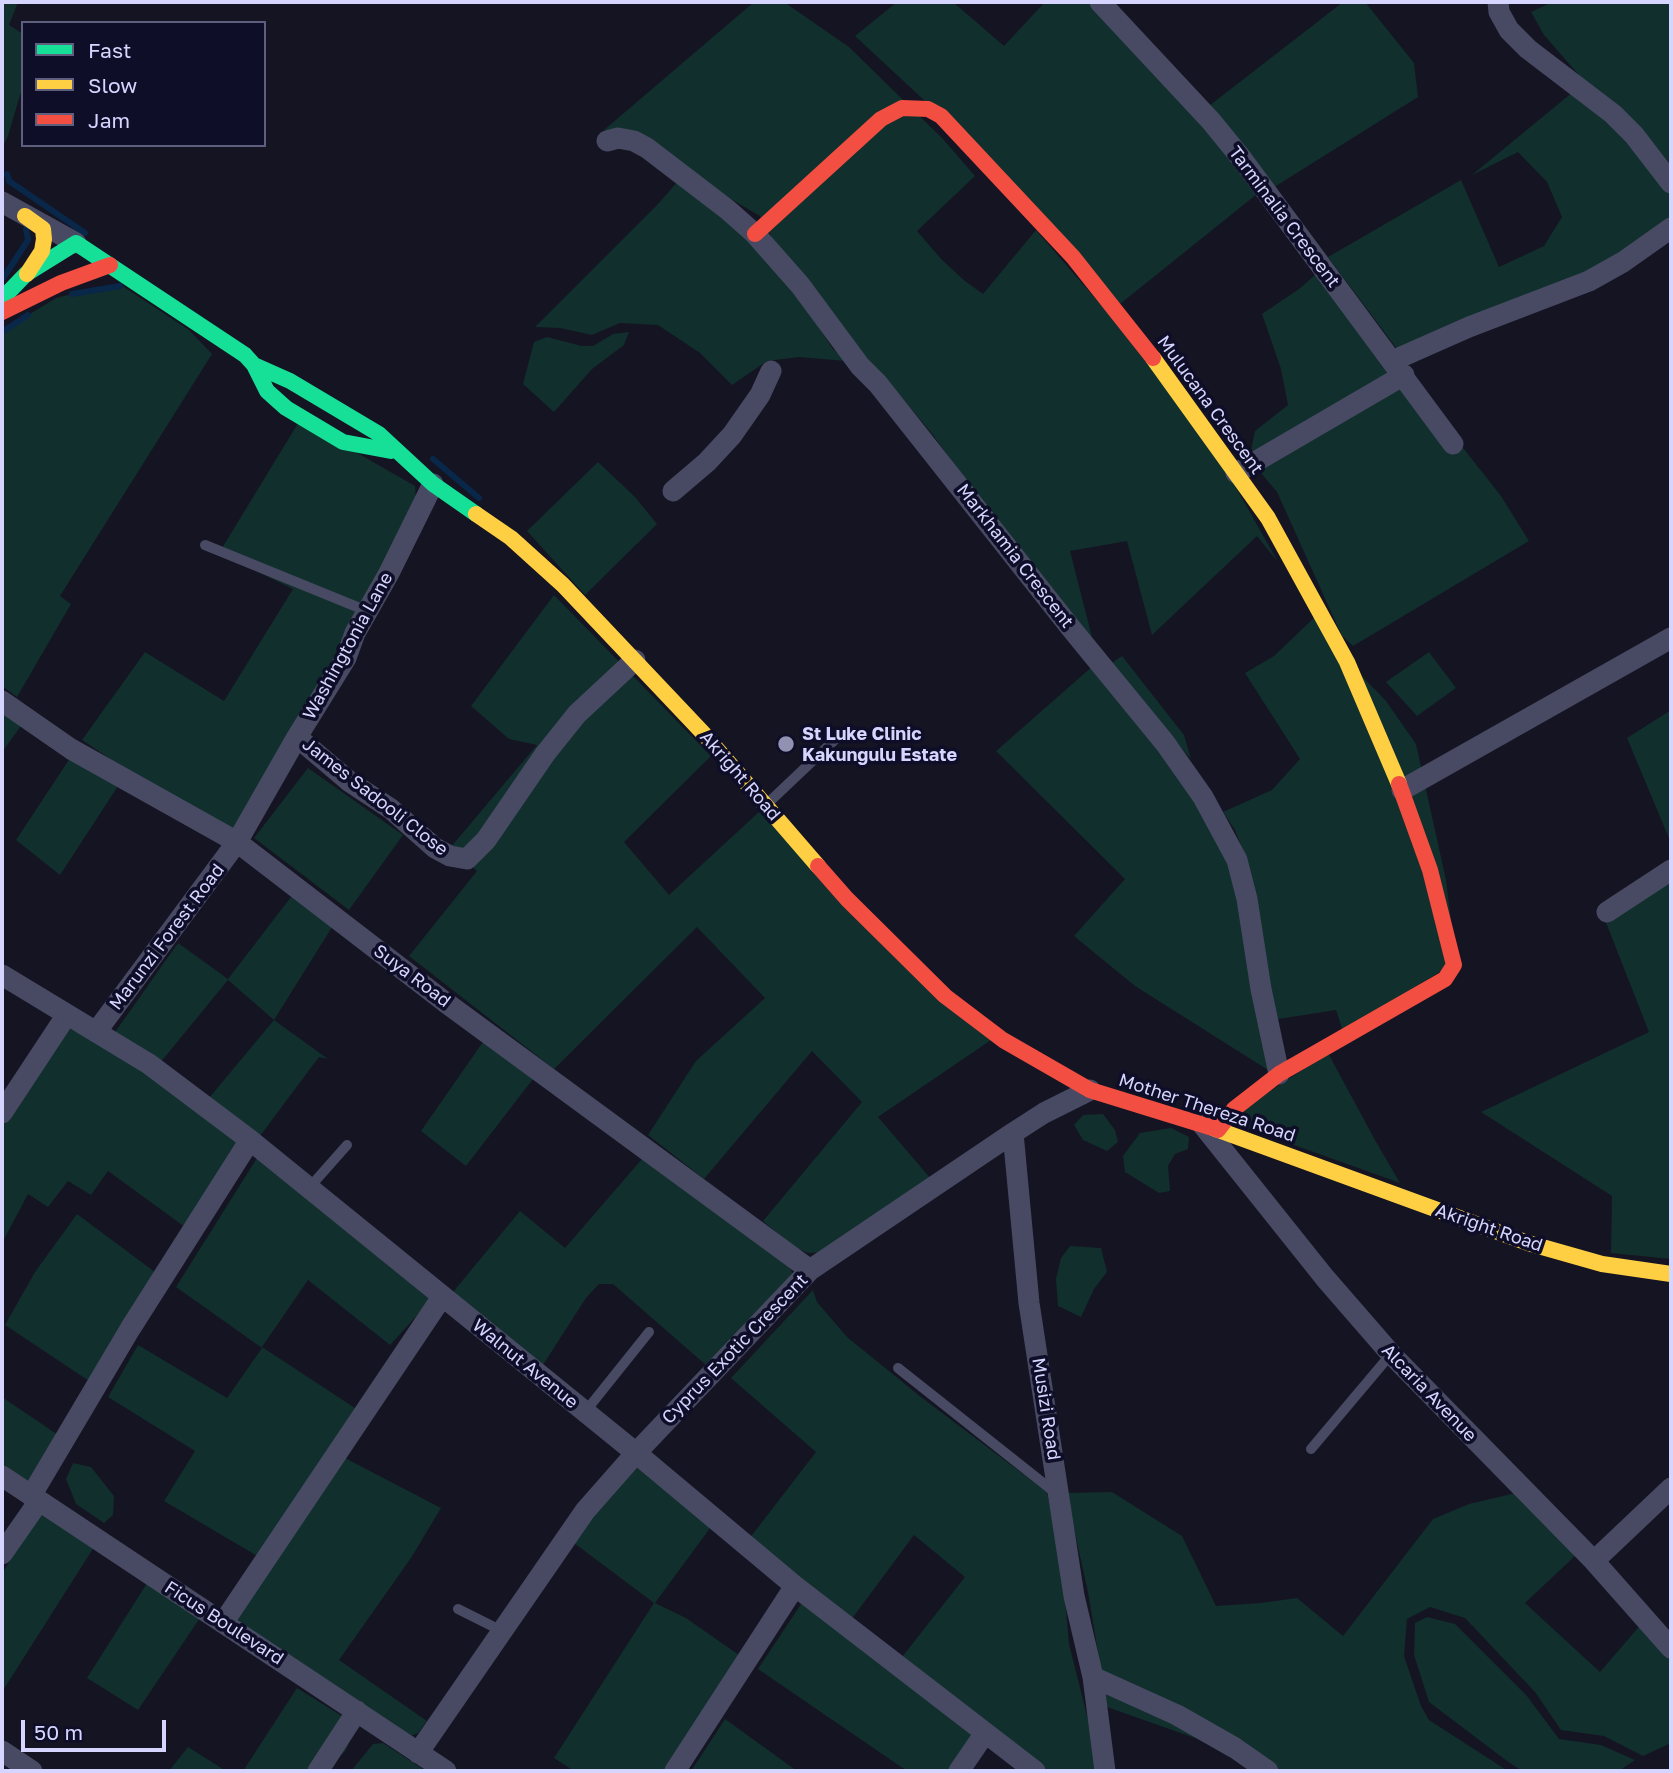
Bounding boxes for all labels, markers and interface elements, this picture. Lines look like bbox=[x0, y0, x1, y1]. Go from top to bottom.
legend bbox=[21, 21, 266, 147]
text: Fast bbox=[88, 37, 131, 63]
text: Slow bbox=[88, 72, 137, 98]
text: Jam bbox=[88, 107, 130, 133]
street label: Tarminalia Crescent bbox=[1224, 142, 1344, 292]
street label: Mulucana Crescent bbox=[1152, 331, 1268, 479]
street label: Markhamia Crescent bbox=[952, 480, 1078, 632]
street label: Washingtonia Lane bbox=[299, 569, 397, 723]
place label: St Luke Clinic Kakungulu Estate bbox=[802, 723, 957, 766]
street label: Akright Road bbox=[695, 727, 785, 825]
street label: James Sadooli Close bbox=[298, 734, 452, 860]
marker: St Luke Clinic Kakungulu Estate bbox=[776, 734, 796, 754]
street label: Marunzi Forest Road bbox=[105, 860, 229, 1014]
street label: Suya Road bbox=[369, 940, 455, 1012]
street label: Mother Thereza Road bbox=[1116, 1069, 1298, 1147]
street label: Akright Road bbox=[1433, 1200, 1545, 1256]
street label: Cyprus Exotic Crescent bbox=[658, 1269, 812, 1429]
street label: Walnut Avenue bbox=[468, 1315, 582, 1413]
street label: Alcaria Avenue bbox=[1377, 1340, 1481, 1446]
street label: Musizi Road bbox=[1027, 1356, 1065, 1462]
street label: Ficus Boulevard bbox=[161, 1577, 287, 1669]
scale bar bbox=[24, 1706, 170, 1750]
text: 50 m bbox=[34, 1719, 83, 1745]

